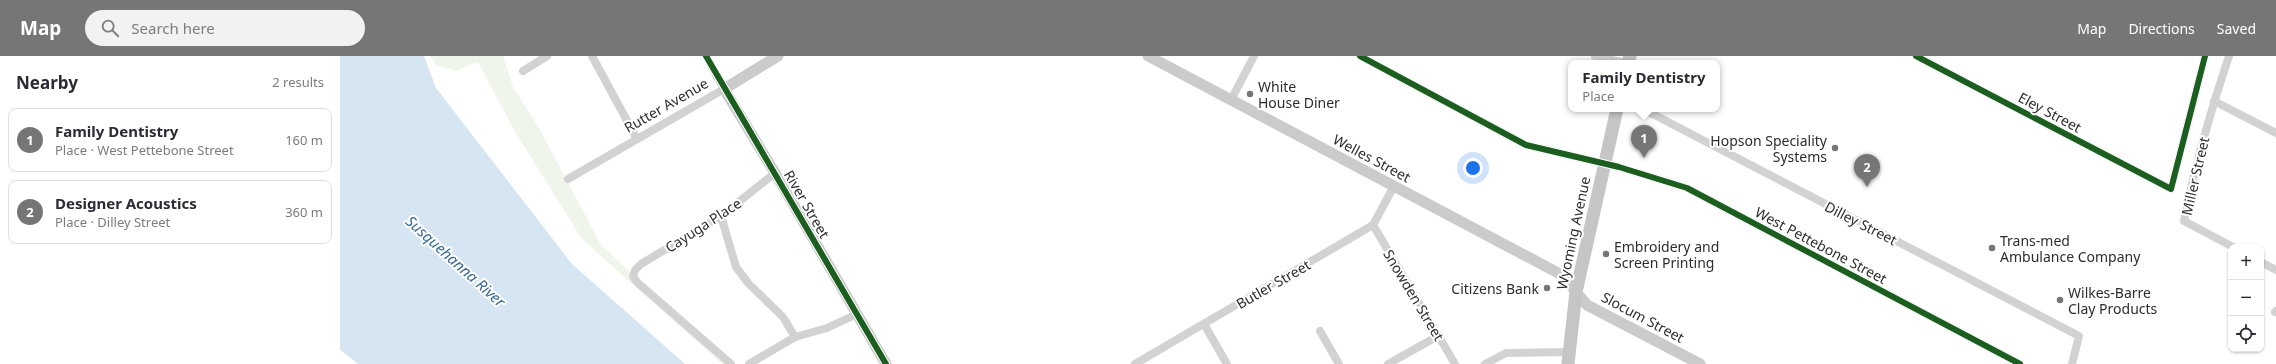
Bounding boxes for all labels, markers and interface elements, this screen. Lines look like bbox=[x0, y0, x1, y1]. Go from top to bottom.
search box bbox=[85, 10, 365, 46]
text: Map bbox=[20, 15, 61, 41]
icon: search bbox=[99, 17, 121, 39]
text: Search here bbox=[131, 18, 215, 38]
text: Map bbox=[2077, 19, 2106, 38]
text: Directions bbox=[2128, 19, 2195, 38]
text: Saved bbox=[2217, 19, 2256, 38]
popup bbox=[1568, 60, 1720, 112]
text: Family Dentistry bbox=[1582, 67, 1706, 87]
text: Nearby bbox=[16, 71, 78, 94]
text: 2 results bbox=[272, 73, 324, 91]
street label: Rutter Avenue bbox=[621, 73, 712, 137]
place label: White House Diner bbox=[1258, 77, 1340, 112]
text: Place bbox=[1582, 87, 1614, 105]
street label: Eley Street bbox=[2015, 87, 2085, 137]
marker: White House Diner bbox=[1245, 89, 1255, 99]
text: Family Dentistry bbox=[55, 121, 178, 141]
pin: 1 bbox=[1631, 125, 1657, 158]
street label: Welles Street bbox=[1330, 130, 1414, 186]
text: 1 bbox=[26, 131, 34, 149]
text: 160 m bbox=[285, 131, 323, 149]
place label: Hopson Speciality Systems bbox=[1710, 131, 1828, 166]
street label: Miller Street bbox=[2177, 135, 2213, 217]
text: Place · West Pettebone Street bbox=[55, 141, 234, 159]
marker: Hopson Speciality Systems bbox=[1830, 143, 1840, 153]
pin: 2 bbox=[1854, 154, 1880, 187]
your location bbox=[1463, 158, 1483, 178]
street label: River Street bbox=[780, 166, 834, 242]
street label: Wyoming Avenue bbox=[1552, 174, 1594, 291]
text: Designer Acoustics bbox=[55, 193, 197, 213]
street label: Cayuga Place bbox=[661, 193, 745, 257]
street label: Dilley Street bbox=[1822, 197, 1900, 249]
street label: West Pettebone Street bbox=[1752, 202, 1890, 288]
text: 2 bbox=[26, 203, 34, 221]
text: 360 m bbox=[285, 203, 323, 221]
water label: Susquehanna River bbox=[402, 211, 511, 312]
text: Place · Dilley Street bbox=[55, 213, 170, 231]
place label: Trans-med Ambulance Company bbox=[2000, 231, 2141, 266]
place label: Embroidery and Screen Printing bbox=[1614, 237, 1719, 272]
marker: Trans-med Ambulance Company bbox=[1987, 243, 1997, 253]
map controls bbox=[2228, 244, 2264, 352]
button: + bbox=[2228, 244, 2264, 280]
street label: Snowden Street bbox=[1379, 246, 1449, 344]
marker: Embroidery and Screen Printing bbox=[1601, 249, 1611, 259]
street label: Butler Street bbox=[1232, 255, 1314, 313]
place label: Citizens Bank bbox=[1451, 279, 1540, 298]
button: − bbox=[2228, 280, 2264, 316]
marker: Citizens Bank bbox=[1542, 283, 1552, 293]
place label: Wilkes-Barre Clay Products bbox=[2068, 283, 2158, 318]
street label: Slocum Street bbox=[1598, 287, 1688, 347]
marker: Wilkes-Barre Clay Products bbox=[2055, 295, 2065, 305]
button: locate bbox=[2228, 316, 2264, 352]

